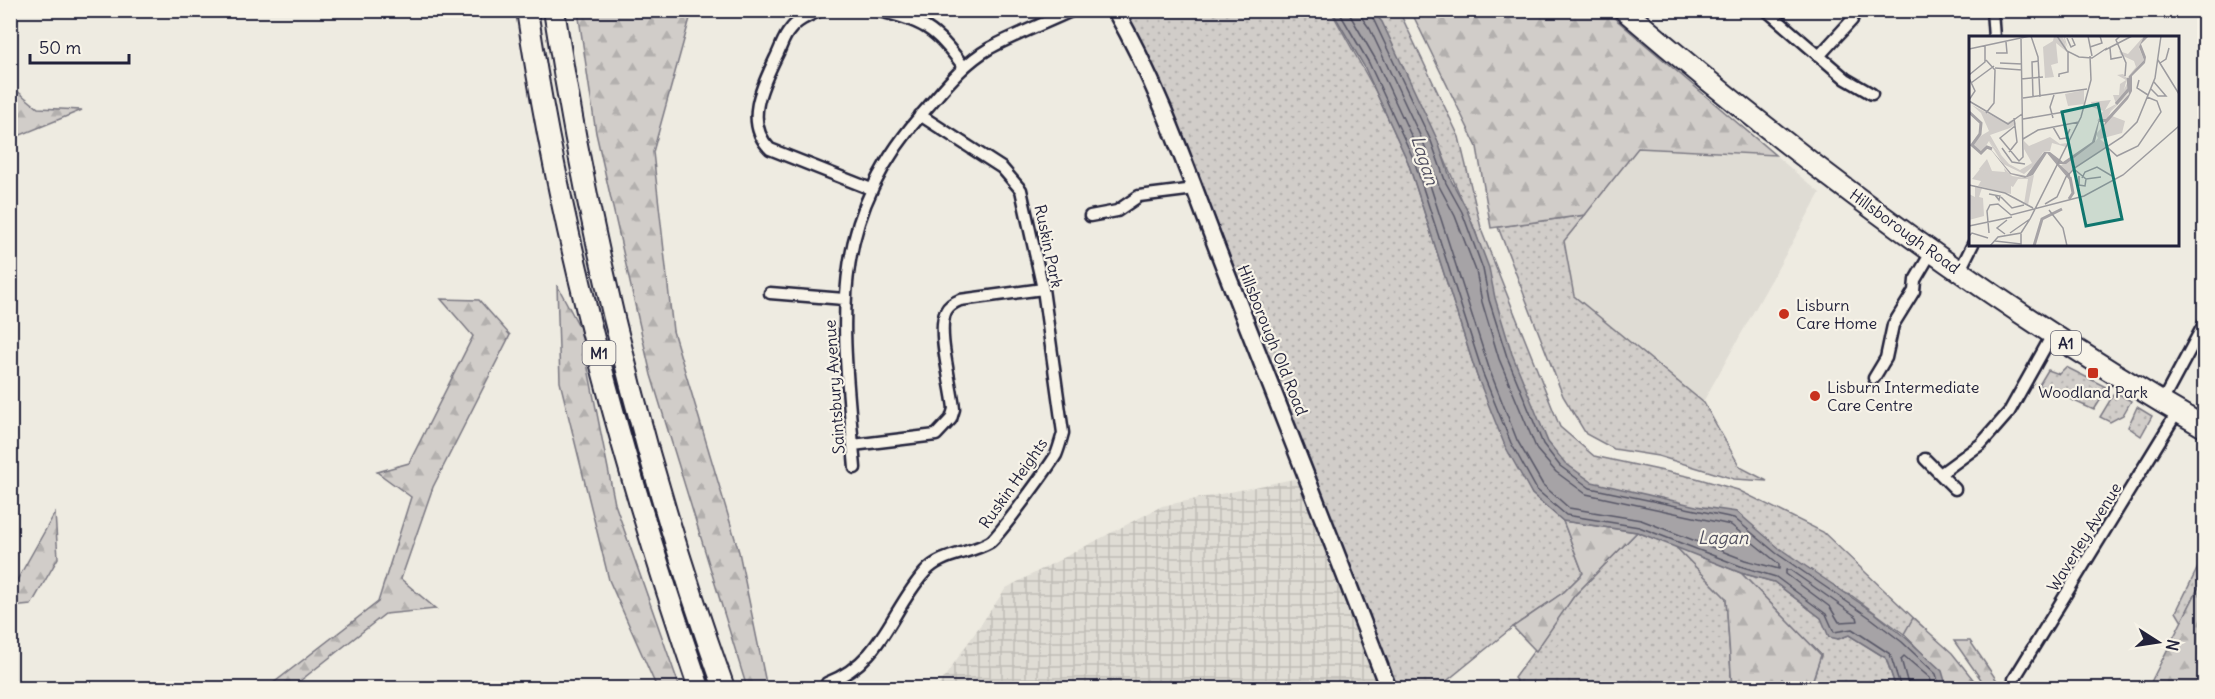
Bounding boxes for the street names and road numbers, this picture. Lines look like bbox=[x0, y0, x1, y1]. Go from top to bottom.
street label: Hillsborough Road bbox=[1846, 184, 1964, 278]
street label: Ruskin Park bbox=[1030, 203, 1068, 289]
street label: Hillsborough Old Road bbox=[1234, 262, 1312, 418]
street label: Saintsbury Avenue bbox=[819, 319, 849, 455]
road number: A1 bbox=[2051, 331, 2081, 355]
road number: M1 bbox=[582, 341, 616, 365]
street label: Ruskin Heights bbox=[974, 434, 1052, 532]
street label: Waverley Avenue bbox=[2042, 479, 2126, 595]

